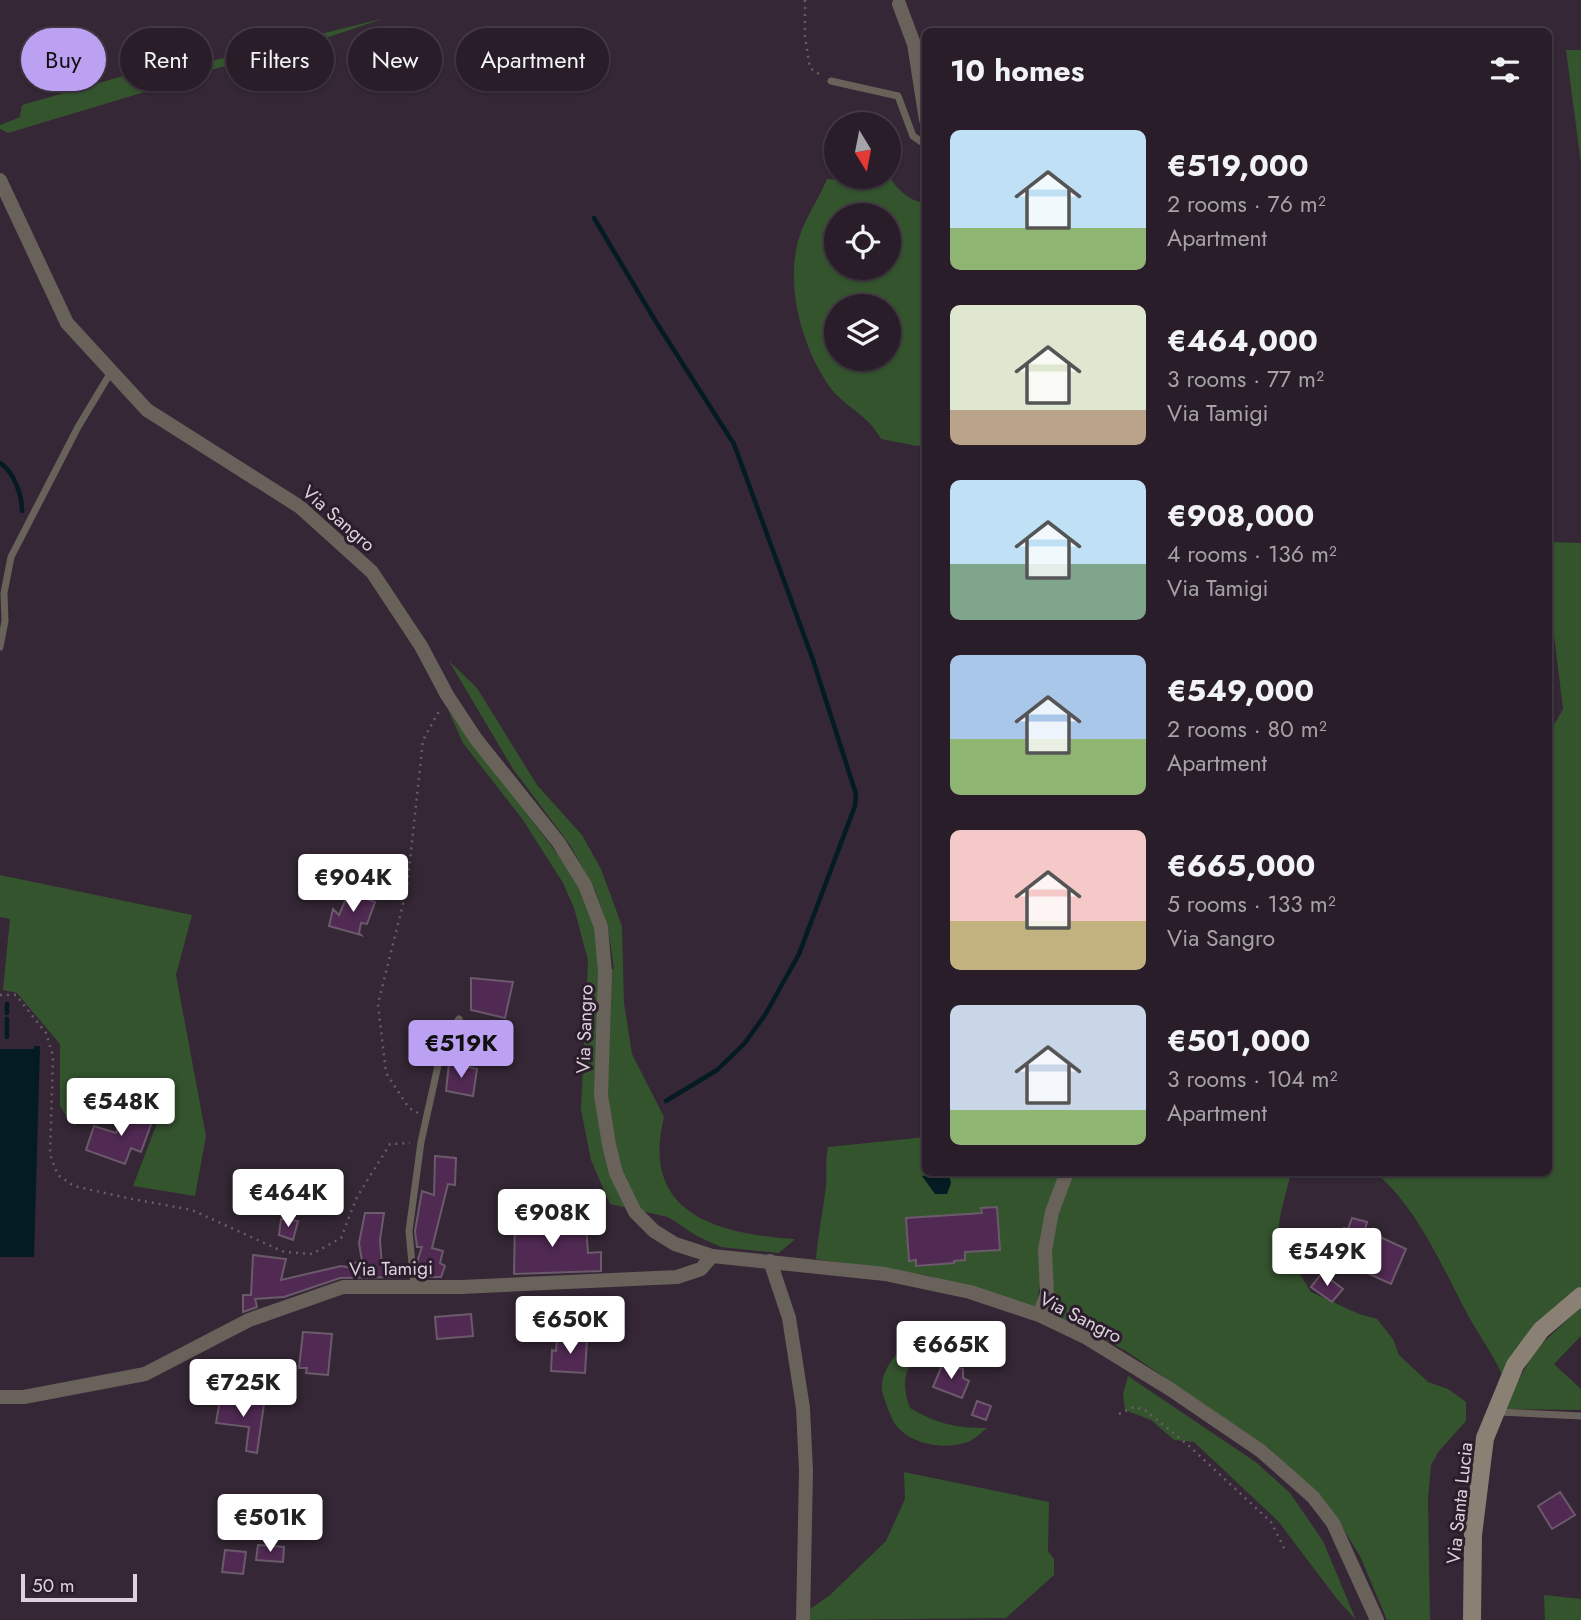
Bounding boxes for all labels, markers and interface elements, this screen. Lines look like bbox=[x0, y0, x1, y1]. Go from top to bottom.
chip: Buy bbox=[21, 28, 106, 91]
chip: Rent bbox=[120, 28, 212, 91]
chip: Filters bbox=[226, 28, 334, 91]
chip: New bbox=[348, 28, 442, 91]
chip: Apartment bbox=[456, 28, 609, 91]
text: 10 homes bbox=[950, 49, 1084, 92]
icon: filters bbox=[1486, 51, 1524, 89]
north arrow bbox=[824, 112, 901, 189]
map controls bbox=[824, 112, 901, 371]
text: €519,000 bbox=[1167, 144, 1309, 187]
icon: home bbox=[1006, 158, 1090, 242]
text: 2 rooms · 76 m² bbox=[1167, 187, 1326, 221]
button: locate bbox=[824, 203, 901, 280]
text: Apartment bbox=[1167, 221, 1267, 255]
button: layers bbox=[824, 294, 901, 371]
text: €464,000 bbox=[1167, 319, 1318, 362]
icon: home bbox=[1006, 333, 1090, 417]
text: 3 rooms · 77 m² bbox=[1167, 362, 1324, 396]
text: Via Tamigi bbox=[1167, 396, 1269, 430]
street label: Via Sangro bbox=[296, 479, 381, 558]
text: €908,000 bbox=[1167, 494, 1314, 537]
icon: home bbox=[1006, 508, 1090, 592]
text: 4 rooms · 136 m² bbox=[1167, 537, 1337, 571]
text: Via Tamigi bbox=[1167, 571, 1269, 605]
text: €549,000 bbox=[1167, 669, 1314, 712]
icon: home bbox=[1006, 683, 1090, 767]
text: 2 rooms · 80 m² bbox=[1167, 712, 1327, 746]
text: Apartment bbox=[1167, 746, 1267, 780]
text: €665,000 bbox=[1167, 844, 1315, 887]
pin: €904K bbox=[304, 855, 402, 914]
icon: home bbox=[1006, 858, 1090, 942]
text: €904K bbox=[314, 860, 392, 894]
text: 5 rooms · 133 m² bbox=[1167, 887, 1336, 921]
text: Via Sangro bbox=[1167, 921, 1275, 955]
street label: Via Sangro bbox=[569, 984, 600, 1074]
text: €501,000 bbox=[1167, 1019, 1310, 1062]
pin: €519K bbox=[412, 1020, 510, 1080]
text: €519K bbox=[424, 1026, 498, 1060]
icon: home bbox=[1006, 1033, 1090, 1117]
text: 3 rooms · 104 m² bbox=[1167, 1062, 1337, 1096]
pin: €548K bbox=[72, 1078, 170, 1138]
text: €548K bbox=[83, 1084, 159, 1118]
text: Apartment bbox=[1167, 1096, 1267, 1130]
pin: €464K bbox=[239, 1170, 337, 1229]
text: €464K bbox=[249, 1175, 327, 1209]
pin: €908K bbox=[503, 1190, 601, 1249]
text: €908K bbox=[514, 1195, 590, 1229]
pin: €549K bbox=[1278, 1228, 1376, 1288]
text: €549K bbox=[1288, 1234, 1366, 1268]
street label: Via Tamigi bbox=[349, 1254, 433, 1283]
street label: Via Sangro bbox=[1035, 1285, 1127, 1350]
pin: €650K bbox=[521, 1296, 619, 1356]
text: €650K bbox=[532, 1302, 608, 1336]
pin: €665K bbox=[902, 1322, 1000, 1381]
text: €665K bbox=[913, 1327, 989, 1361]
pin: €725K bbox=[194, 1360, 292, 1419]
text: €725K bbox=[206, 1365, 280, 1399]
street label: Via Santa Lucia bbox=[1440, 1441, 1479, 1565]
pin: €501K bbox=[221, 1494, 319, 1554]
text: €501K bbox=[234, 1500, 306, 1534]
scale bar bbox=[21, 1571, 136, 1603]
text: 50 m bbox=[32, 1572, 75, 1599]

